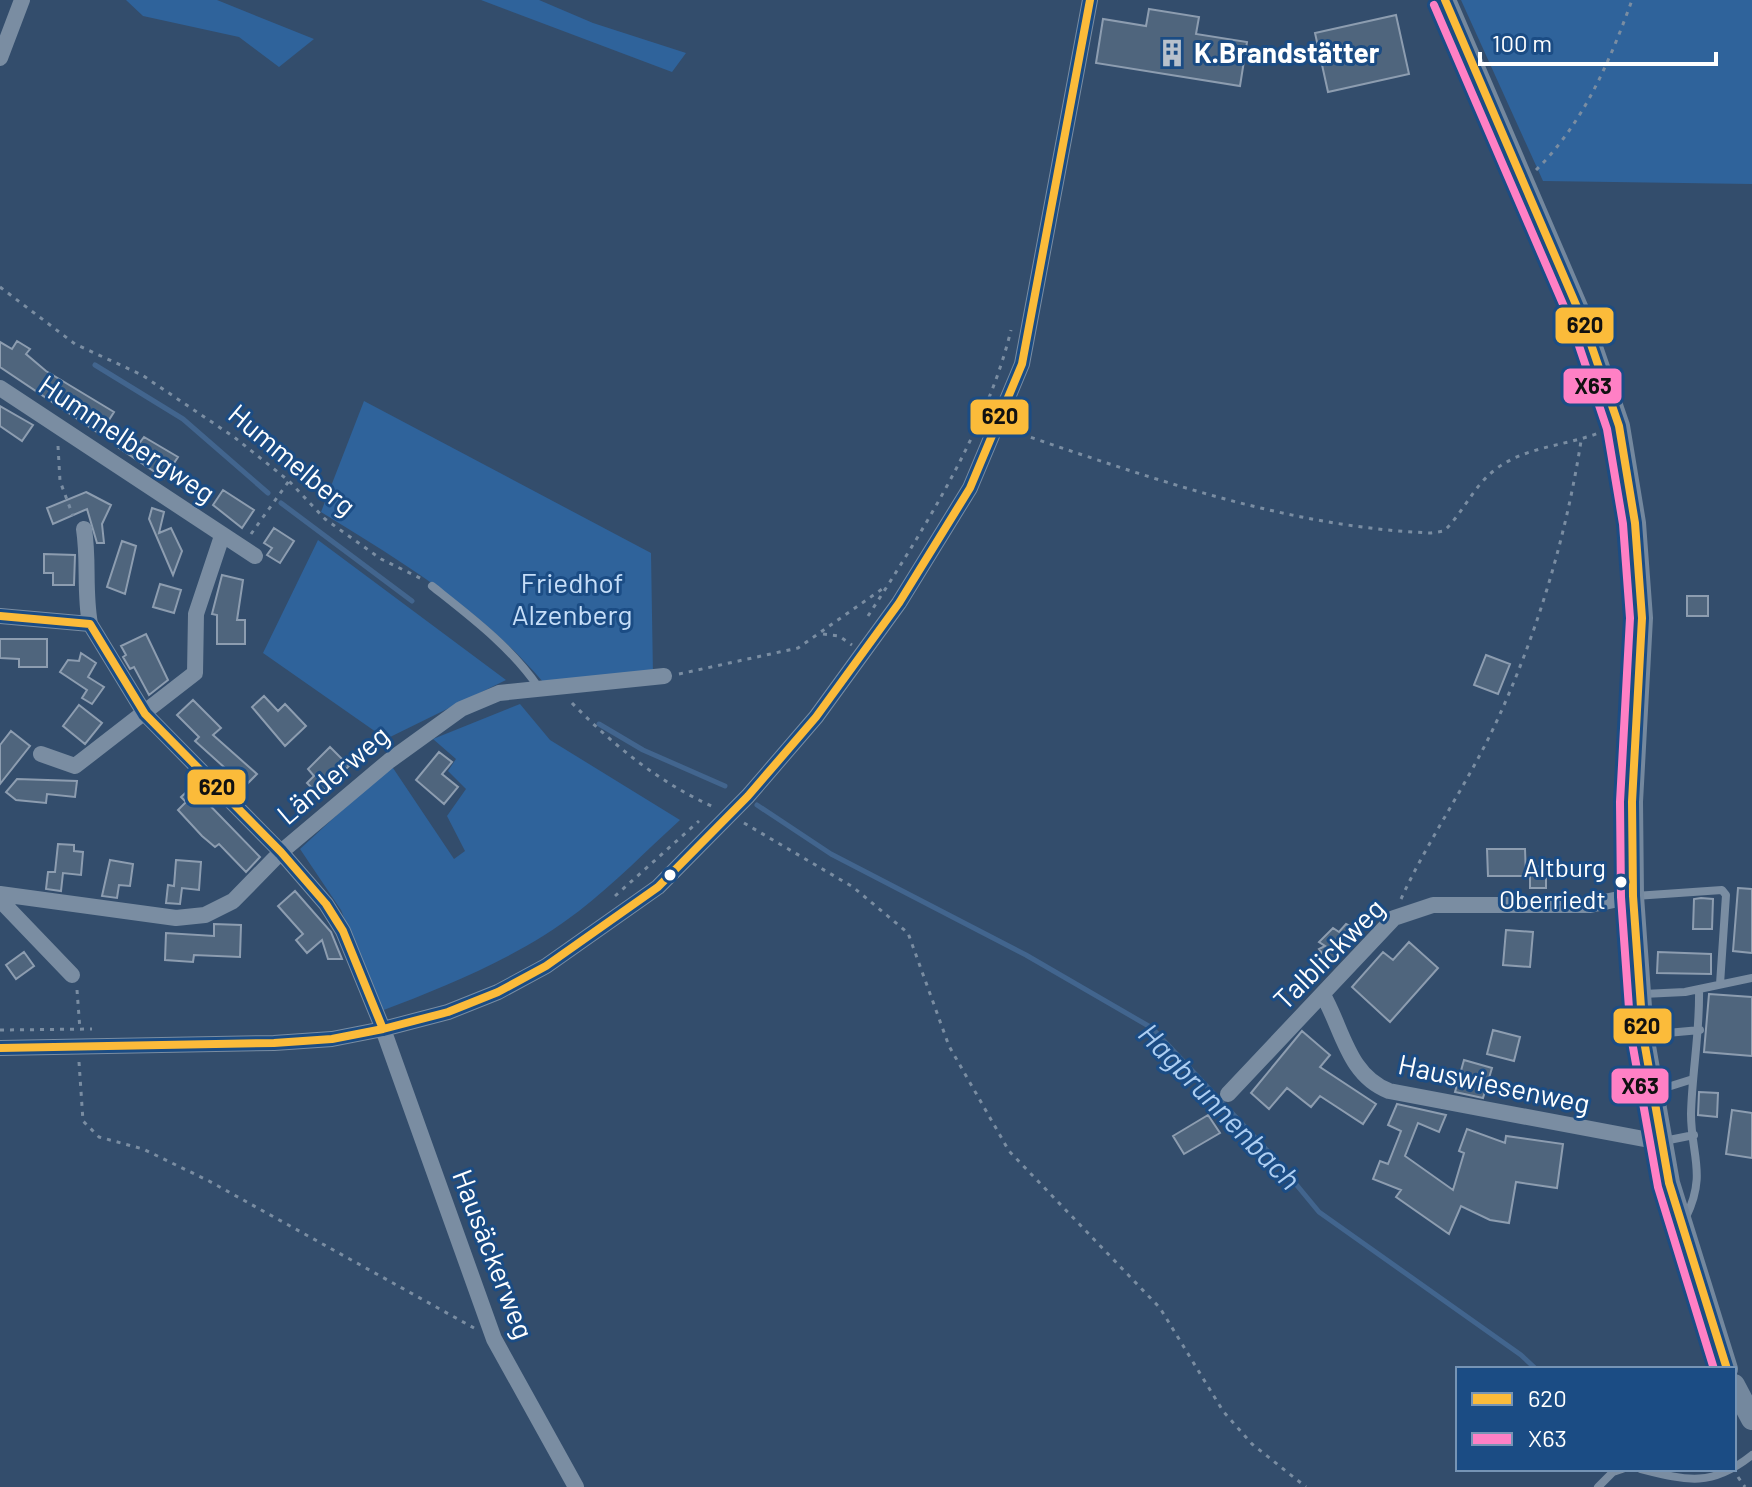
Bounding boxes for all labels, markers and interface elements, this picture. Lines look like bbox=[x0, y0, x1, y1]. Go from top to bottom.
scale bar bbox=[1480, 16, 1716, 66]
text: 100 m bbox=[1492, 28, 1552, 57]
place label: K.Brandstätter bbox=[1194, 35, 1380, 69]
building icon: K.Brandstätter bbox=[1157, 38, 1187, 68]
line badge: 620 bbox=[1554, 306, 1615, 345]
text: 620 bbox=[1567, 311, 1603, 337]
street label: Hummelbergweg bbox=[33, 367, 222, 510]
line badge: X63 bbox=[1562, 367, 1623, 405]
text: X63 bbox=[1574, 372, 1612, 398]
street label: Hummelberg bbox=[222, 396, 363, 522]
line badge: 620 bbox=[969, 398, 1030, 436]
text: 620 bbox=[982, 402, 1018, 428]
park label: Friedhof Alzenberg bbox=[512, 565, 632, 631]
street label: Länderweg bbox=[269, 718, 395, 831]
line badge: 620 bbox=[186, 768, 247, 806]
text: 620 bbox=[199, 773, 235, 799]
place label: Altburg Oberriedt bbox=[1499, 851, 1606, 914]
unlabelled marker bbox=[662, 867, 678, 883]
marker: Altburg Oberriedt bbox=[1613, 874, 1629, 890]
street label: Talblickweg bbox=[1266, 891, 1391, 1016]
line badge: 620 bbox=[1612, 1007, 1673, 1045]
text: 620 bbox=[1624, 1012, 1660, 1038]
water label: Hagbrunnenbach bbox=[1132, 1015, 1309, 1196]
street label: Hauswiesenweg bbox=[1395, 1046, 1593, 1120]
line badge: X63 bbox=[1610, 1067, 1670, 1105]
text: X63 bbox=[1621, 1072, 1659, 1098]
street label: Hausäckerweg bbox=[446, 1164, 542, 1343]
legend bbox=[1456, 1367, 1736, 1471]
text: 620 bbox=[1528, 1383, 1567, 1412]
text: X63 bbox=[1528, 1423, 1567, 1452]

